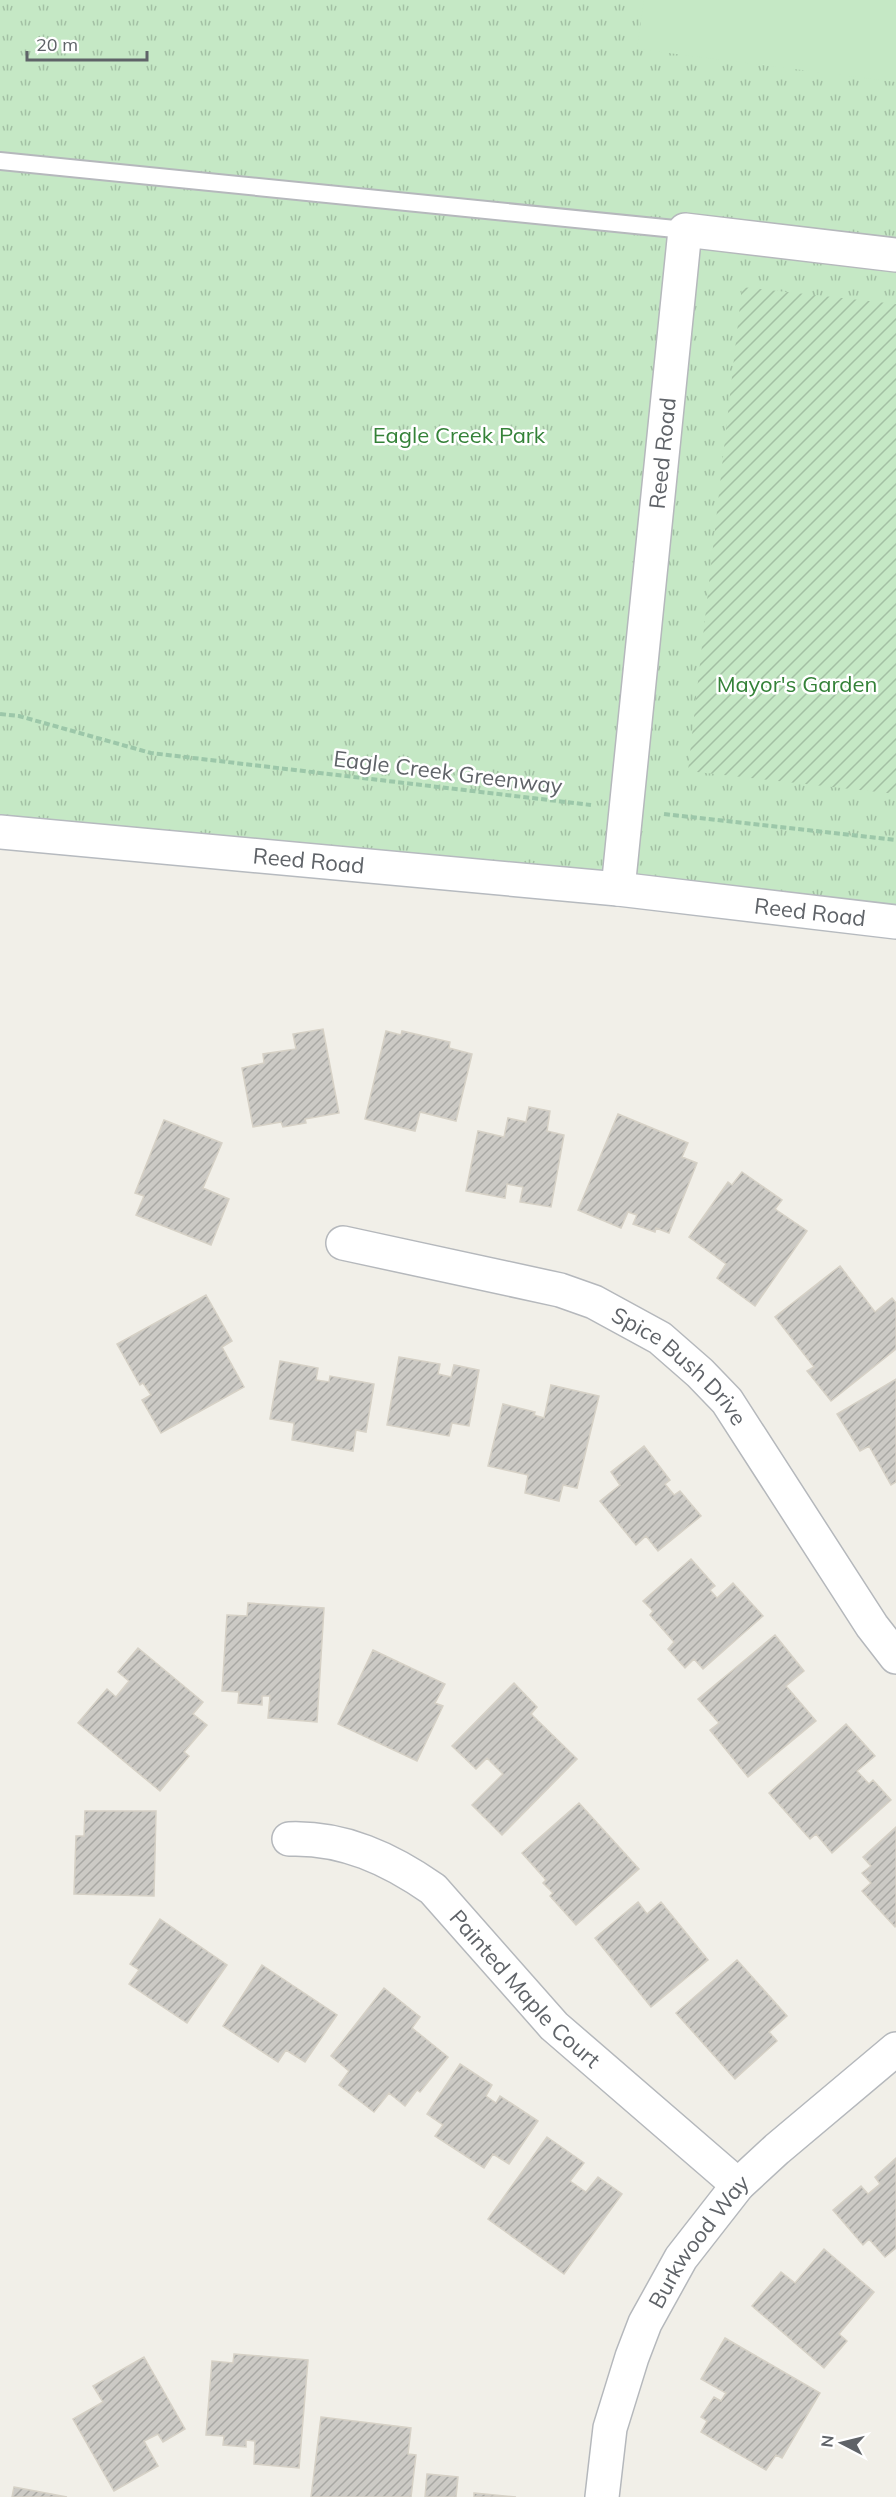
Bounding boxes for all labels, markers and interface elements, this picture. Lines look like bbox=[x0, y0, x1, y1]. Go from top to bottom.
scale bar bbox=[27, 24, 147, 62]
text: 20 m bbox=[36, 33, 78, 56]
street label: Reed Road bbox=[643, 396, 682, 510]
park label: Eagle Creek Park bbox=[373, 421, 546, 449]
park label: Mayor's Garden bbox=[717, 670, 877, 698]
street label: Eagle Creek Greenway bbox=[332, 744, 564, 800]
street label: Reed Road bbox=[252, 841, 366, 880]
street label: Reed Road bbox=[753, 891, 867, 932]
street label: Spice Bush Drive bbox=[607, 1300, 753, 1431]
street label: Painted Maple Court bbox=[444, 1904, 606, 2074]
street label: Burkwood Way bbox=[642, 2168, 755, 2313]
north arrow bbox=[812, 2413, 872, 2473]
text: N bbox=[816, 2434, 838, 2448]

